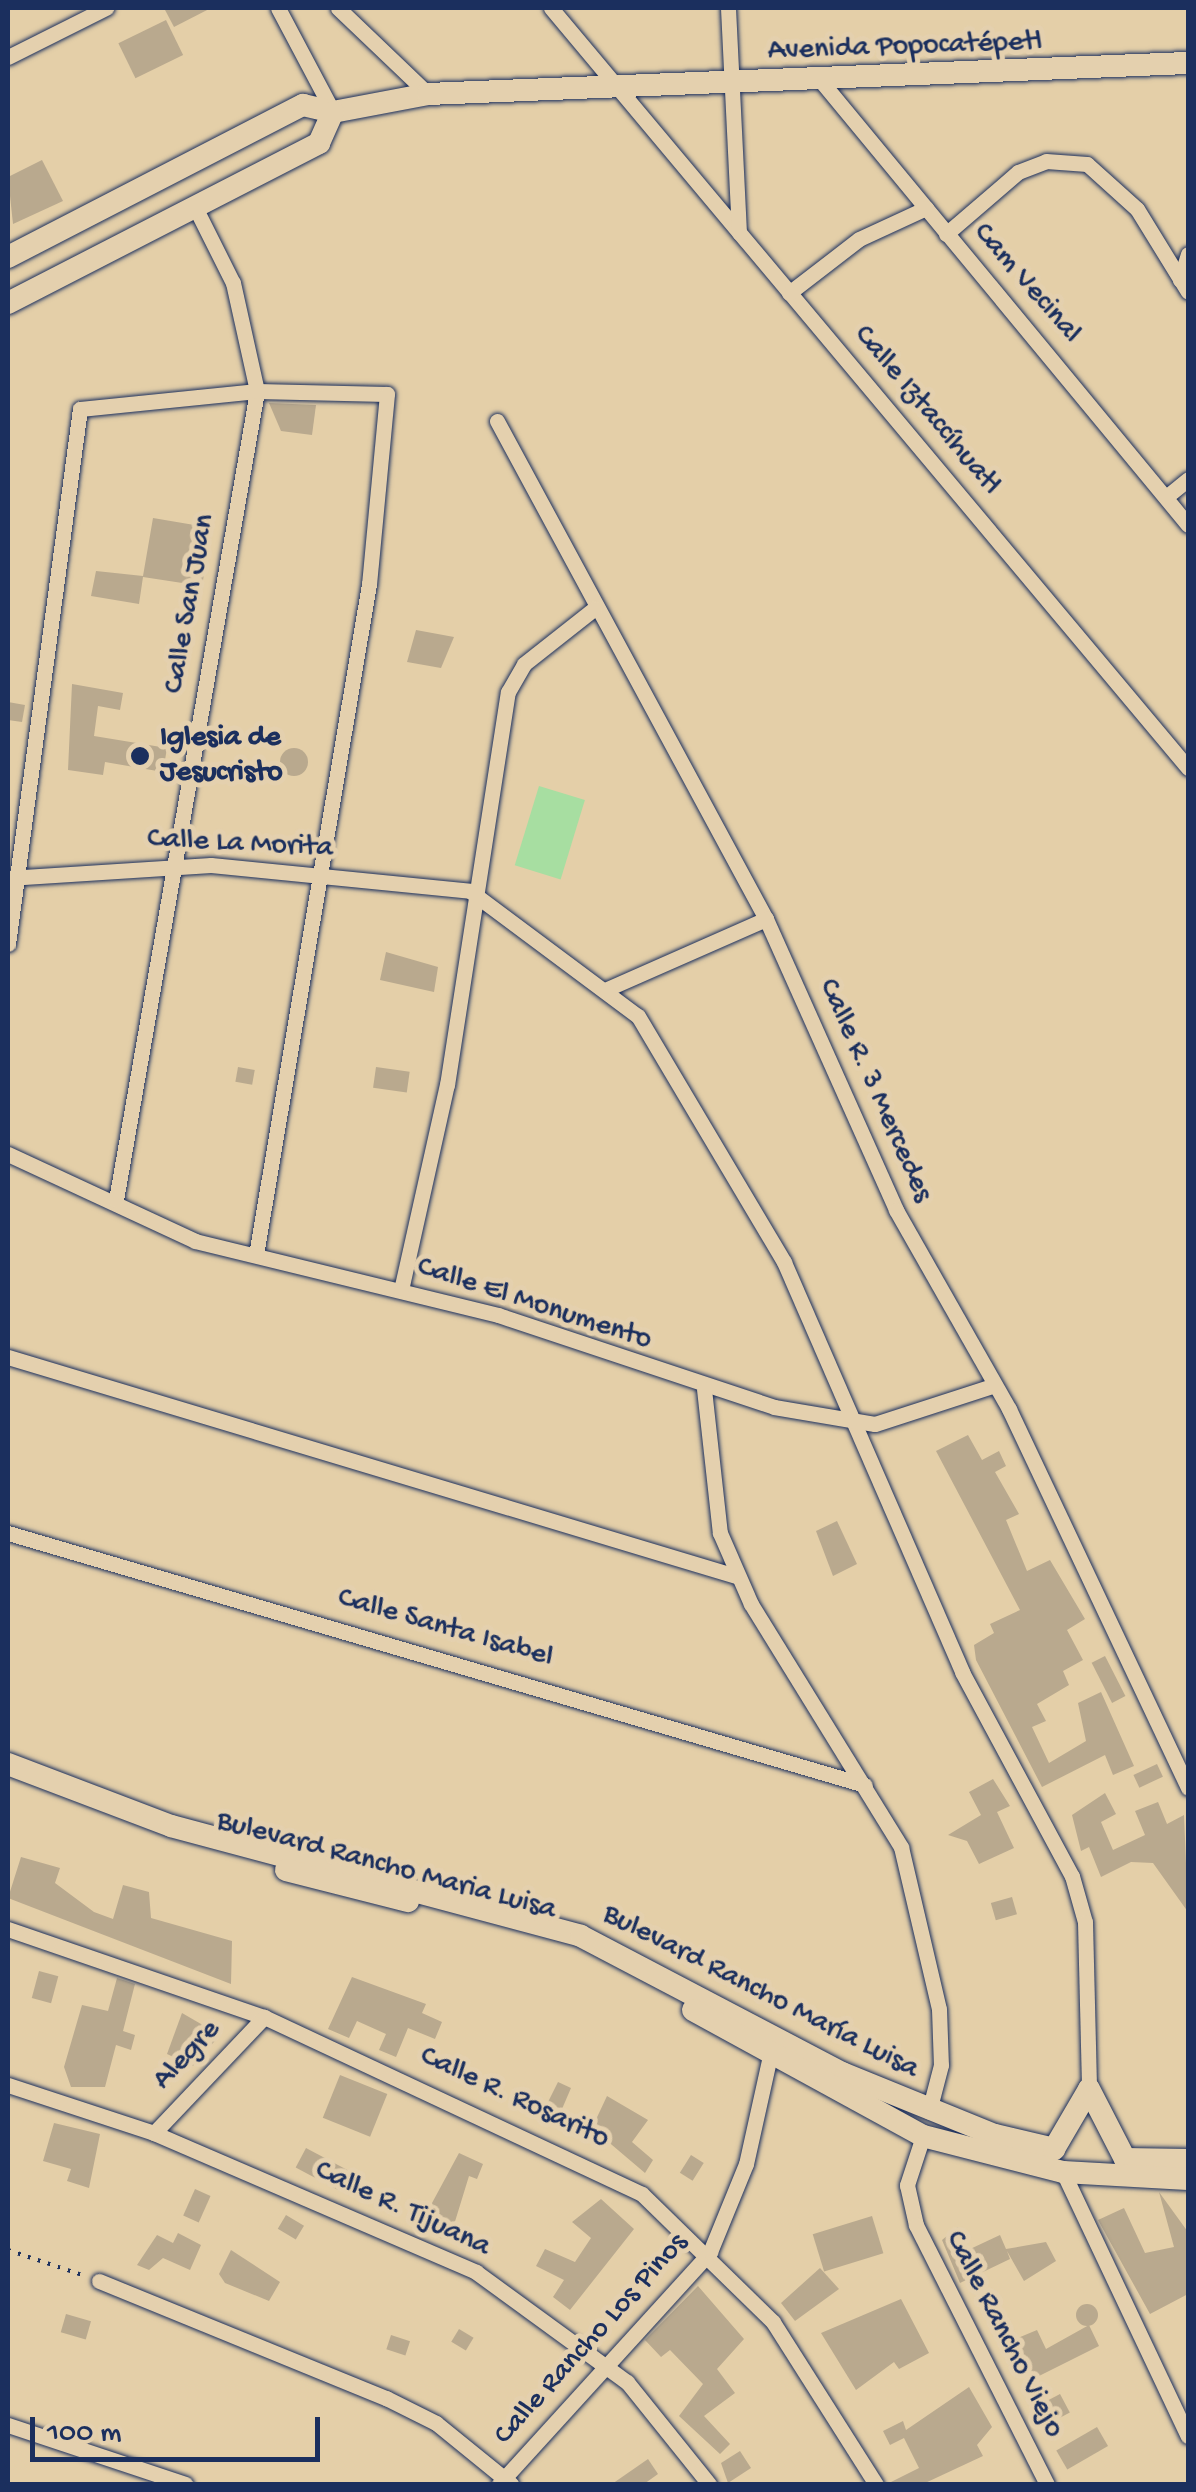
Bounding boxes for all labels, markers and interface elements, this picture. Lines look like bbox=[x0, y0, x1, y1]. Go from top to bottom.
street label: Avenida Popocatépetl bbox=[767, 25, 1043, 71]
street label: Cam Vecinal bbox=[964, 216, 1088, 352]
street label: Calle Iztaccíhuatl bbox=[845, 319, 1007, 503]
street label: Calle San Juan bbox=[158, 511, 224, 697]
place label: Iglesia de Jesucristo bbox=[160, 721, 283, 792]
marker: Iglesia de Jesucristo bbox=[129, 745, 151, 767]
street label: Calle La Morita bbox=[146, 822, 334, 868]
street label: Calle R. 3 Mercedes bbox=[809, 974, 939, 1208]
street label: Calle El Monumento bbox=[412, 1250, 656, 1360]
street label: Calle Santa Isabel bbox=[333, 1581, 557, 1677]
street label: Bulevard Rancho Maria Luisa bbox=[212, 1804, 560, 1930]
street label: Bulevard Rancho María Luisa bbox=[596, 1898, 924, 2088]
street label: Alegre bbox=[147, 2013, 229, 2099]
street label: Calle R. Rosarito bbox=[414, 2039, 614, 2159]
street label: Calle R. Tijuana bbox=[309, 2154, 495, 2266]
street label: Calle Rancho Viejo bbox=[935, 2226, 1071, 2444]
street label: Calle Rancho Los Pinos bbox=[487, 2227, 697, 2453]
scale bar bbox=[35, 2397, 325, 2459]
text: 100 m bbox=[47, 2417, 122, 2452]

